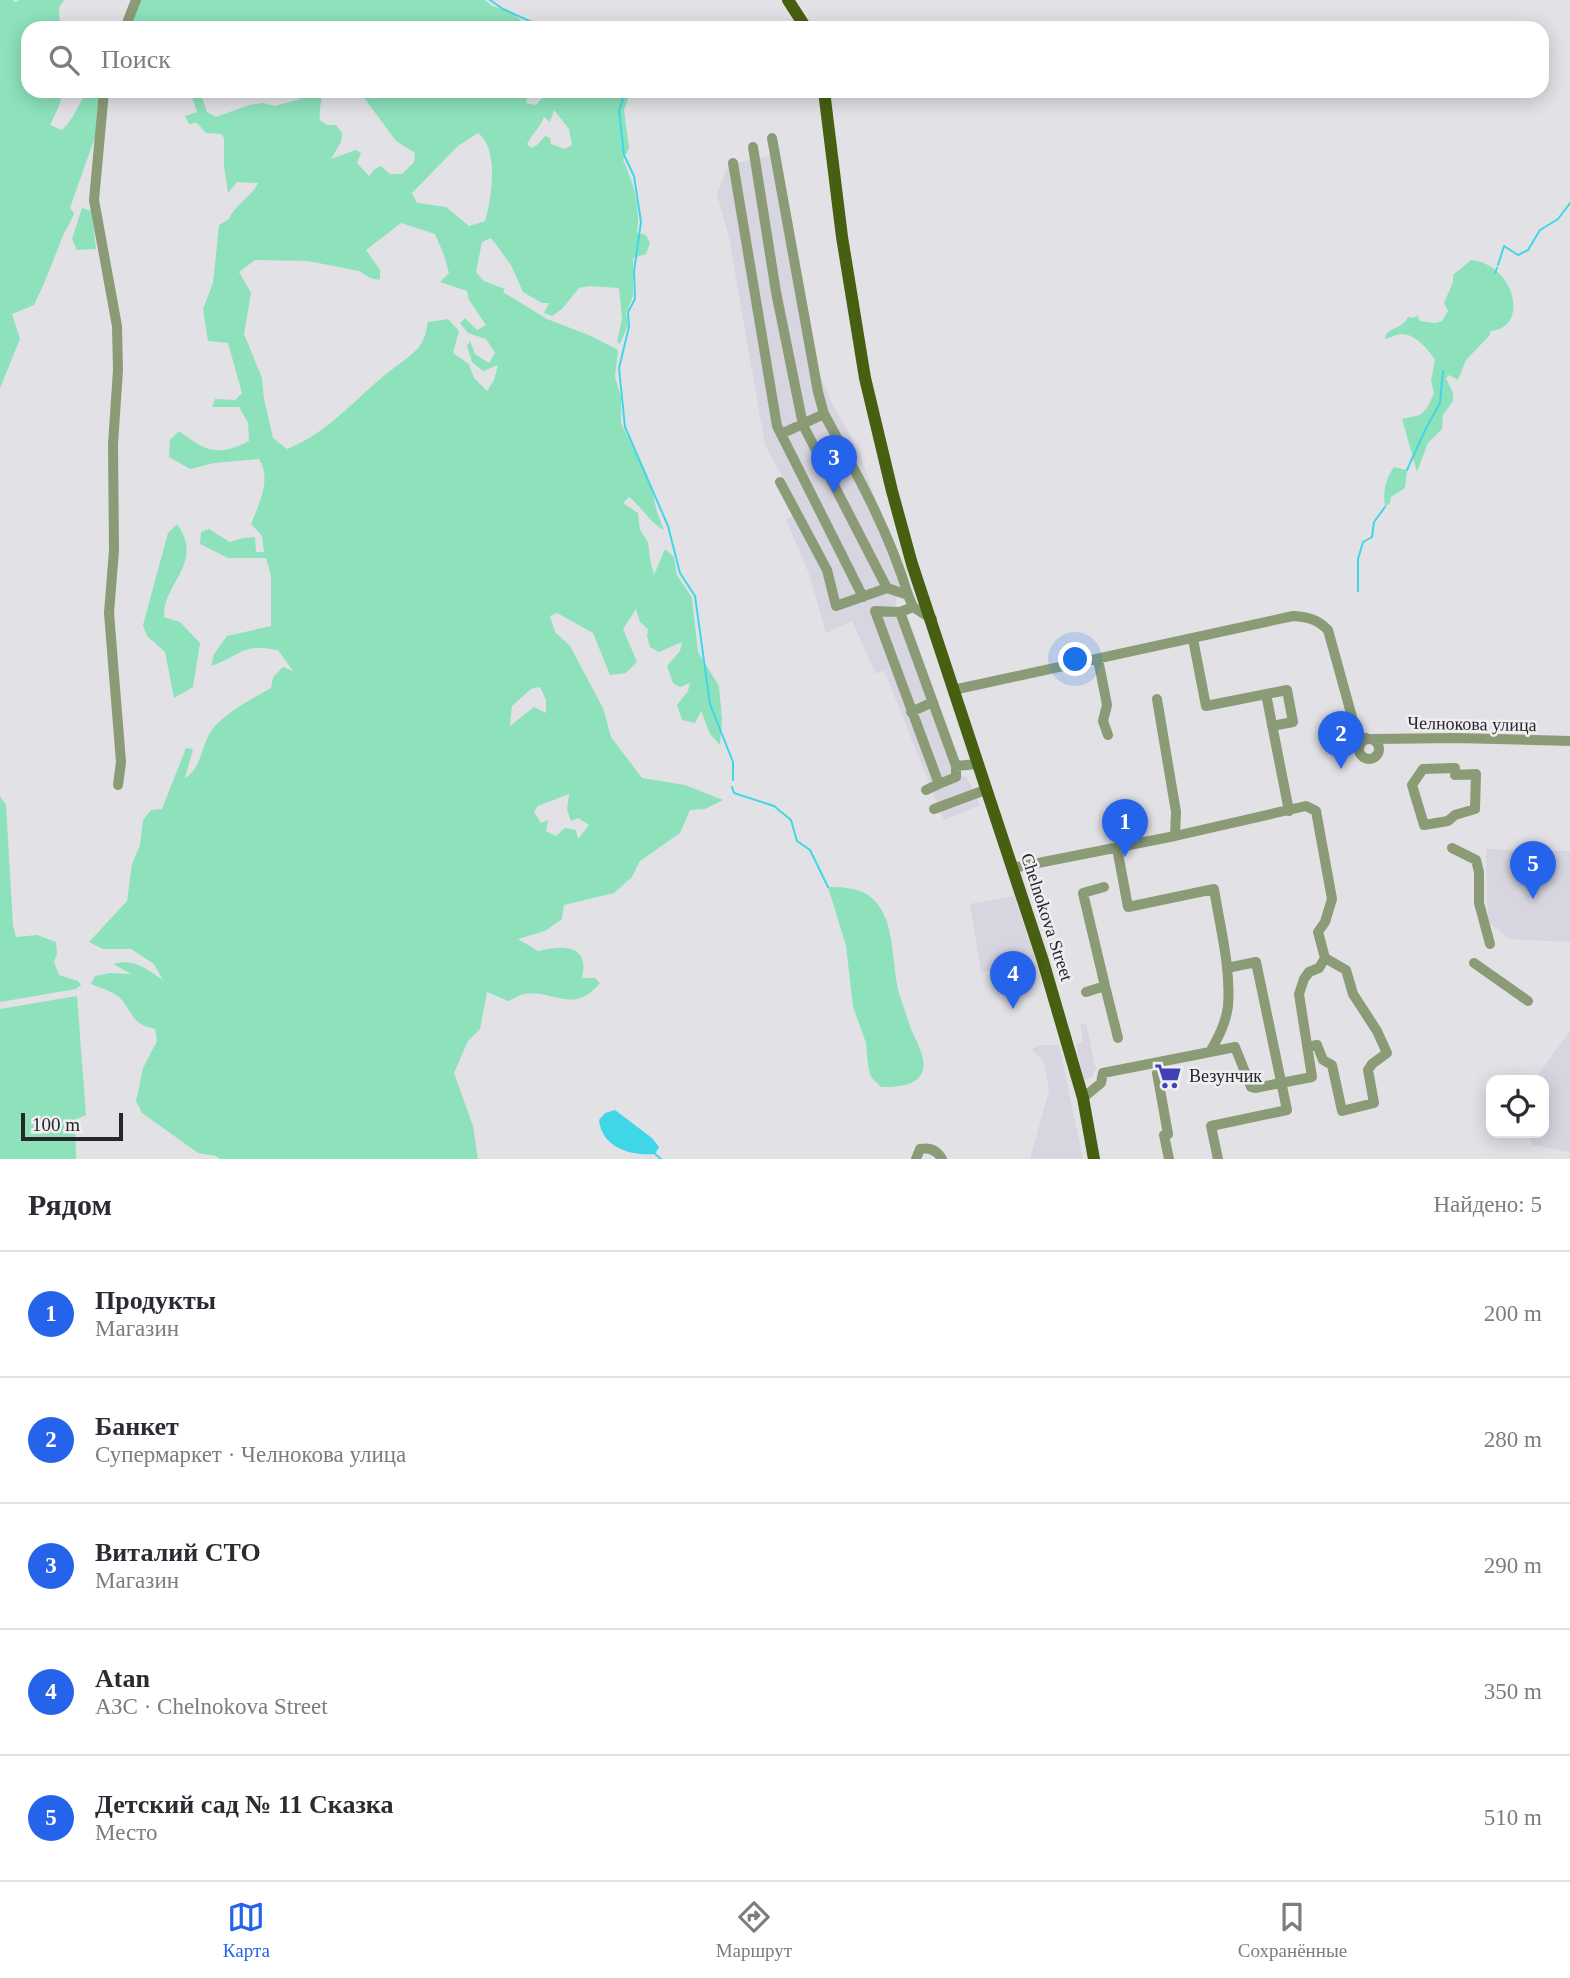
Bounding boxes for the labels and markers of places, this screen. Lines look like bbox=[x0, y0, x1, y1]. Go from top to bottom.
pin: 3 bbox=[811, 435, 857, 493]
pin: 2 bbox=[1318, 711, 1364, 769]
pin: 1 bbox=[1102, 799, 1148, 857]
pin: 5 bbox=[1510, 841, 1556, 899]
pin: 4 bbox=[990, 951, 1036, 1009]
supermarket icon: Везунчик bbox=[1153, 1061, 1183, 1091]
place label: Везунчик bbox=[1189, 1066, 1262, 1086]

